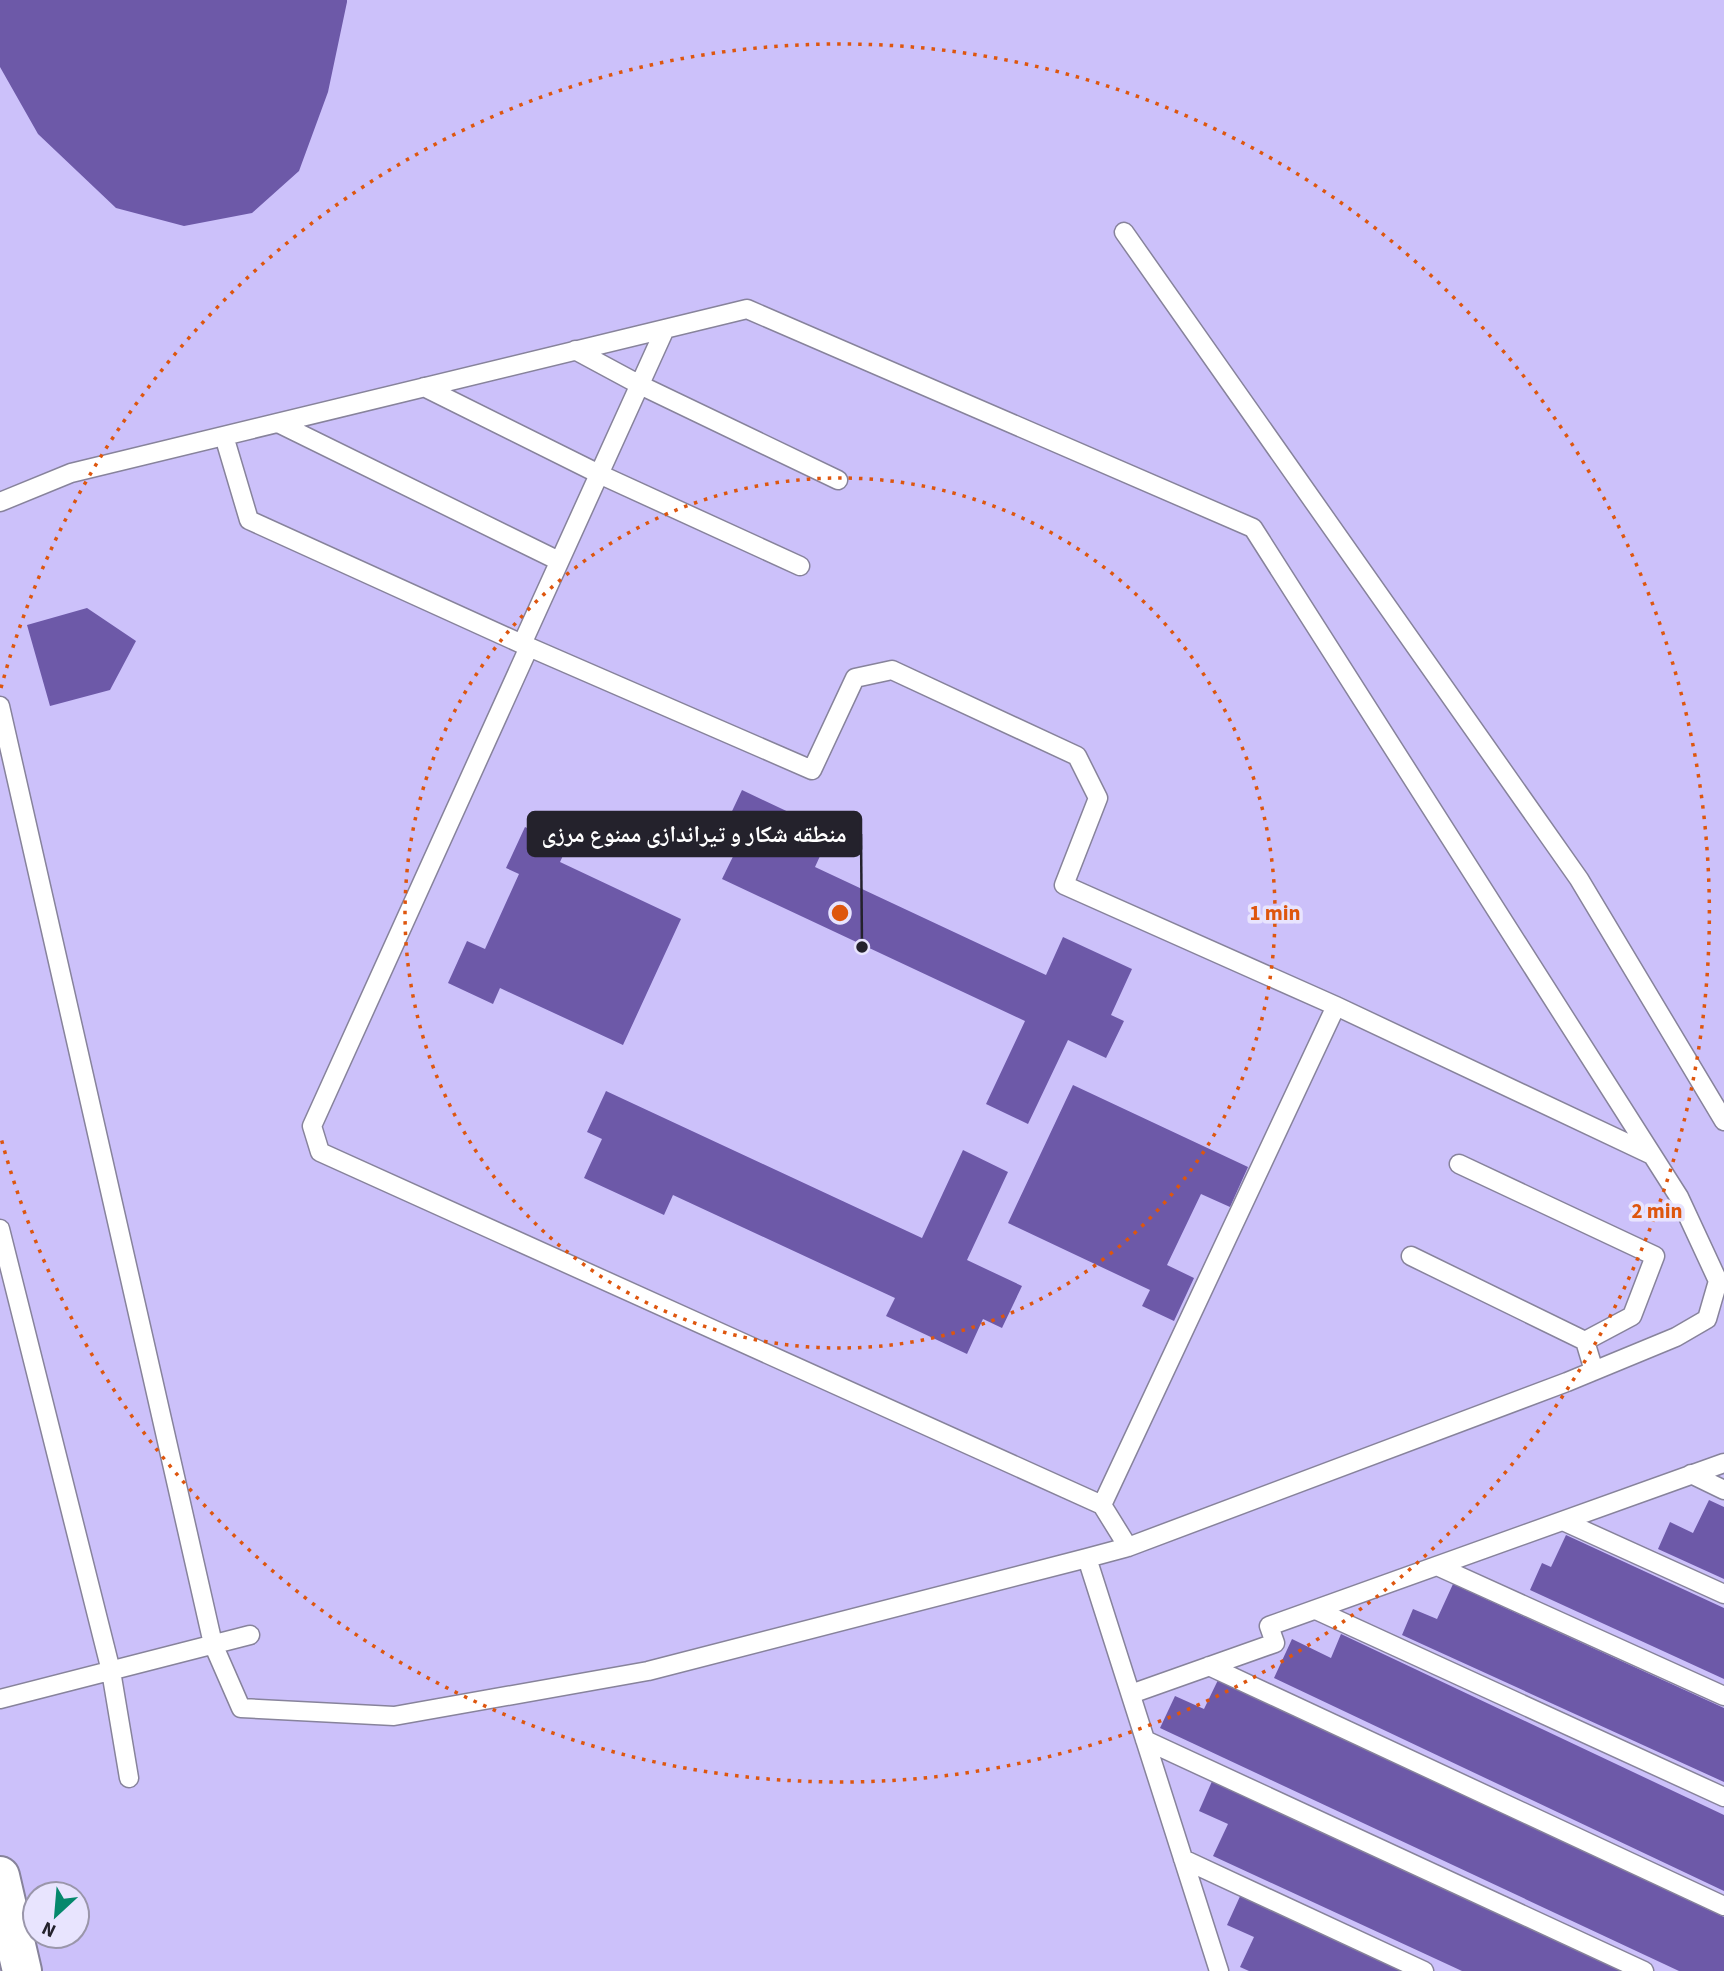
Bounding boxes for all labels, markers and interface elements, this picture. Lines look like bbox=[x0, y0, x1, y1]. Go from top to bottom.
callout: منطقه شکار و تیراندازی ممنوع مرزی bbox=[528, 812, 861, 856]
text: منطقه شکار و تیراندازی ممنوع مرزی bbox=[541, 818, 847, 851]
text: 1 min bbox=[1249, 898, 1301, 928]
centre of rings bbox=[828, 901, 852, 925]
text: 2 min bbox=[1631, 1196, 1683, 1226]
north arrow bbox=[21, 1880, 91, 1950]
text: N bbox=[38, 1914, 61, 1944]

